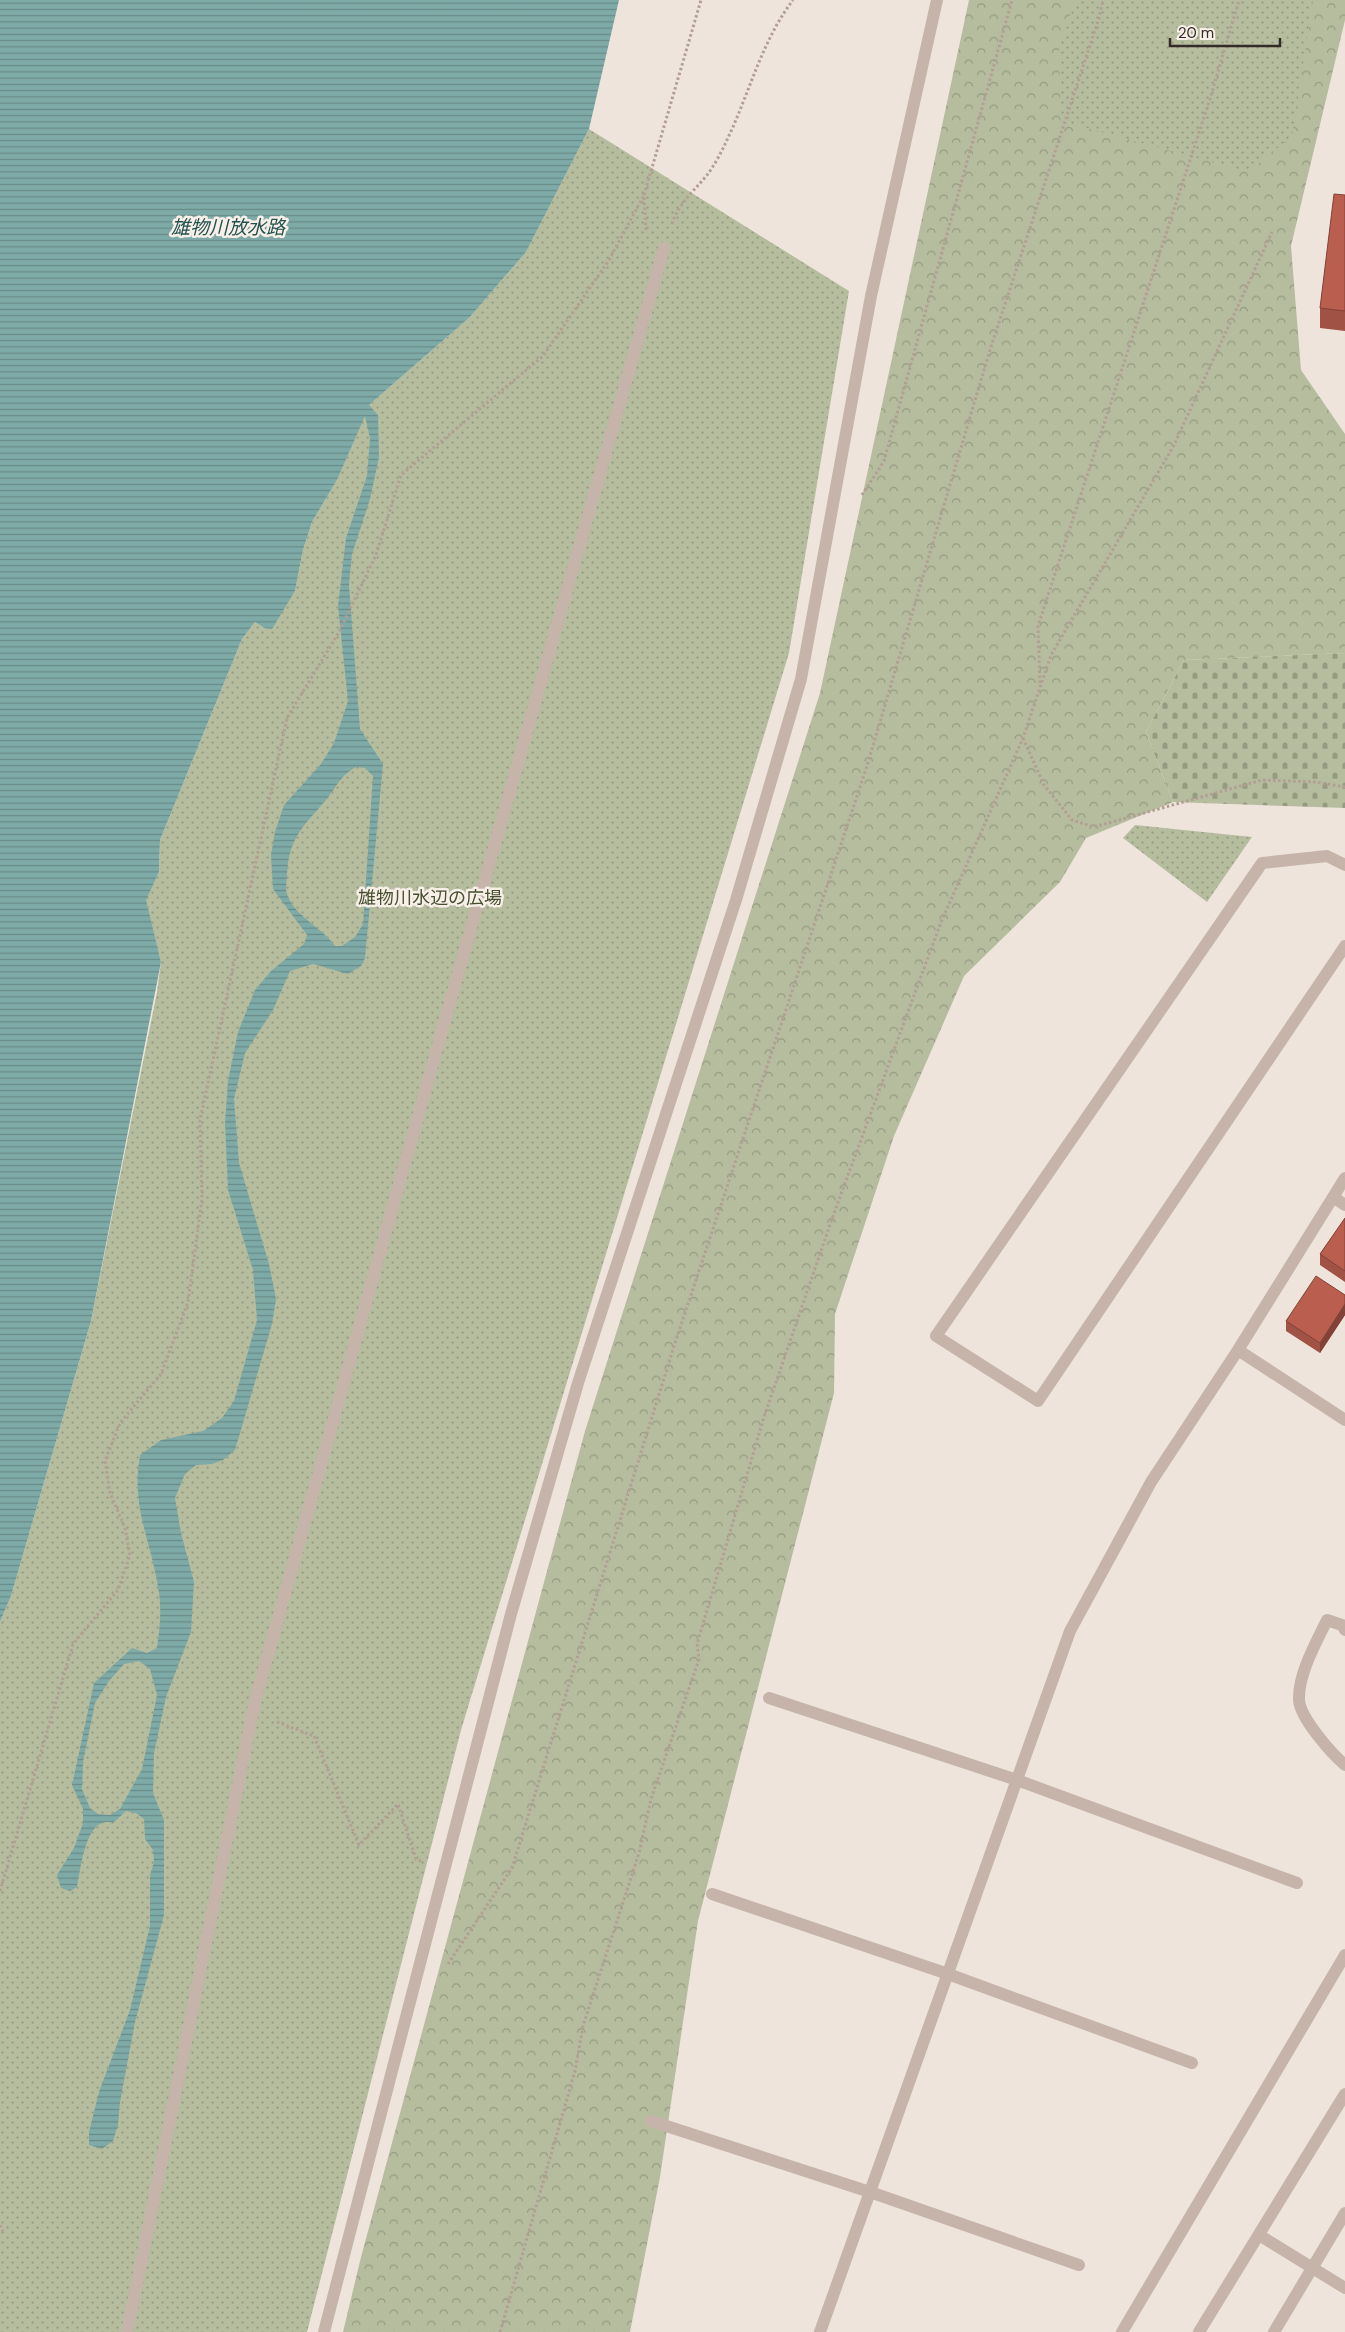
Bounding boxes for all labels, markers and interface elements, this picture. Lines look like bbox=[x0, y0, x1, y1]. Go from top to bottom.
scale bar bbox=[1170, 15, 1280, 47]
text: 20 m bbox=[1178, 23, 1214, 43]
water label: 雄物川放水路 bbox=[171, 215, 287, 240]
park label: 雄物川水辺の広場 bbox=[358, 886, 502, 910]

